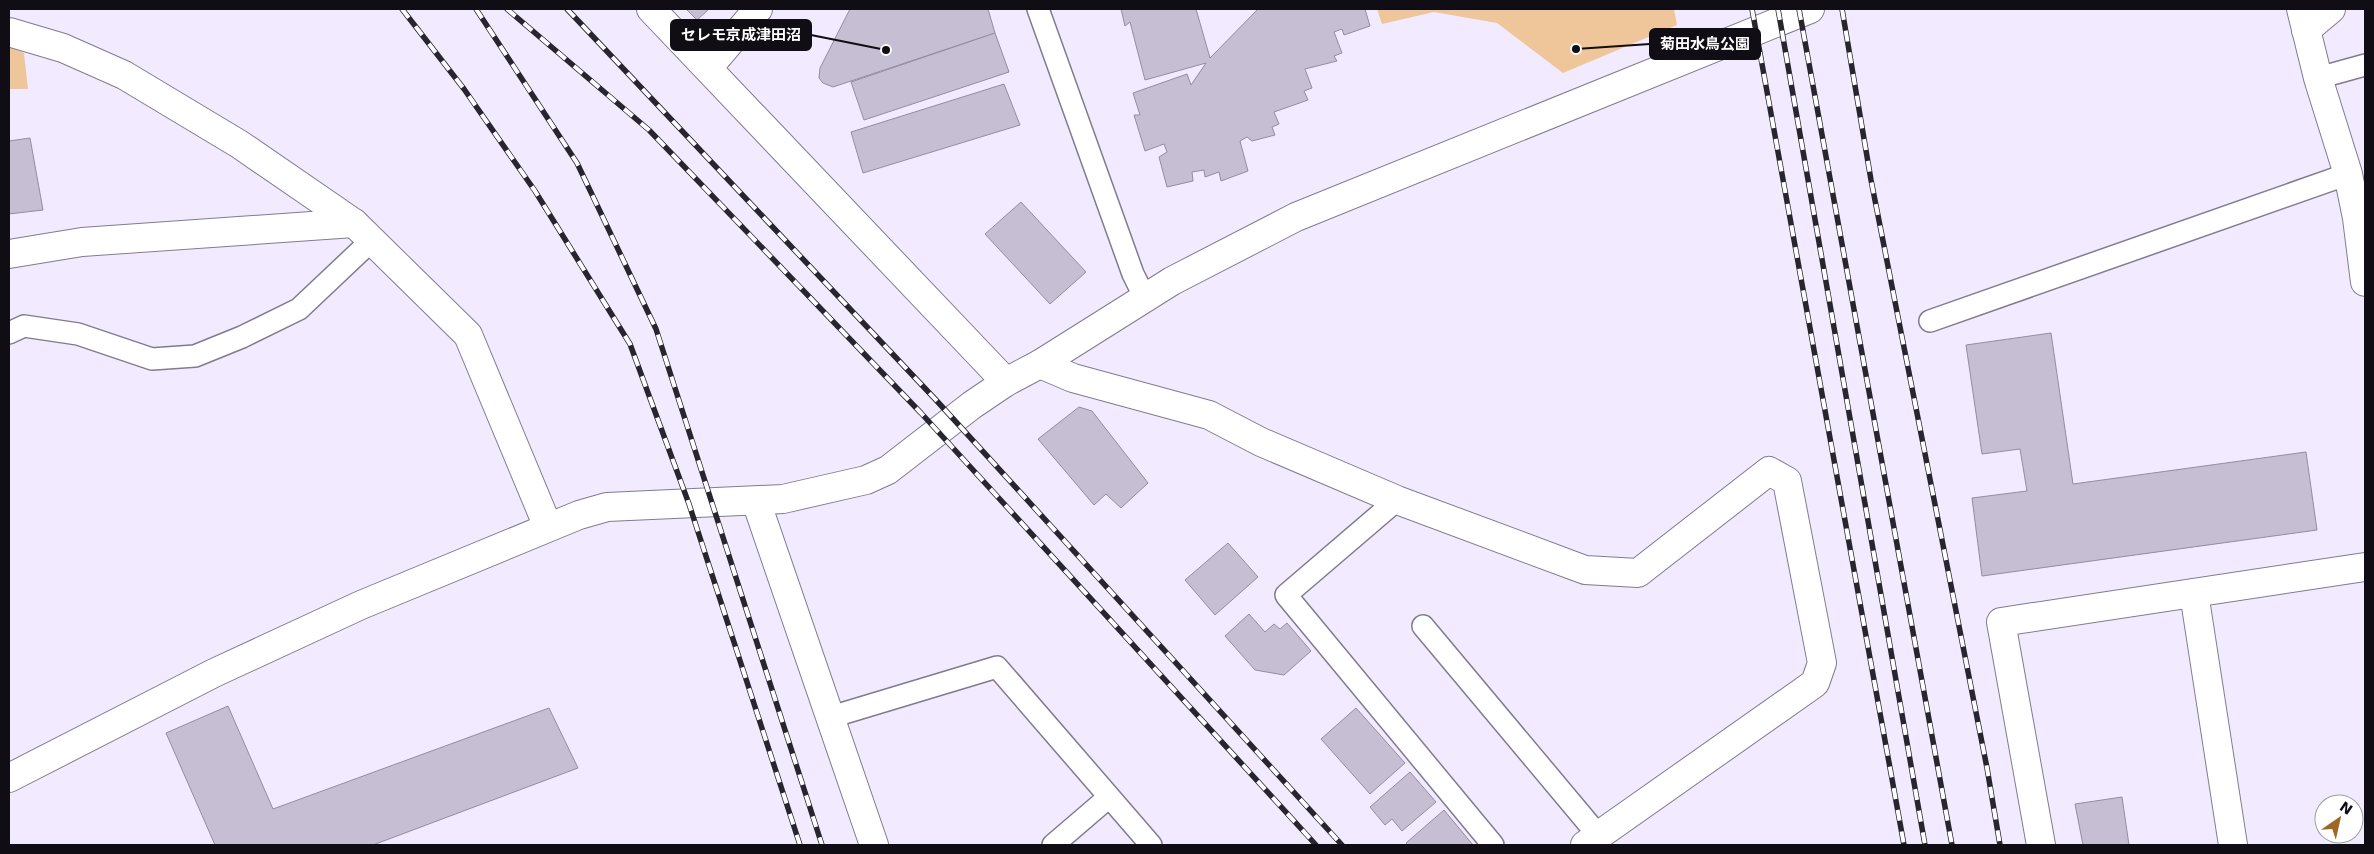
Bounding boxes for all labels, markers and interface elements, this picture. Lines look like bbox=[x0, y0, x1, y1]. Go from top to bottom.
callout: セレモ京成津田沼 bbox=[671, 20, 811, 50]
text: セレモ京成津田沼 bbox=[681, 26, 801, 44]
callout: 菊田水鳥公園 bbox=[1650, 29, 1760, 59]
text: 菊田水鳥公園 bbox=[1660, 35, 1750, 53]
north arrow bbox=[2314, 794, 2364, 844]
text: N bbox=[2337, 798, 2356, 818]

